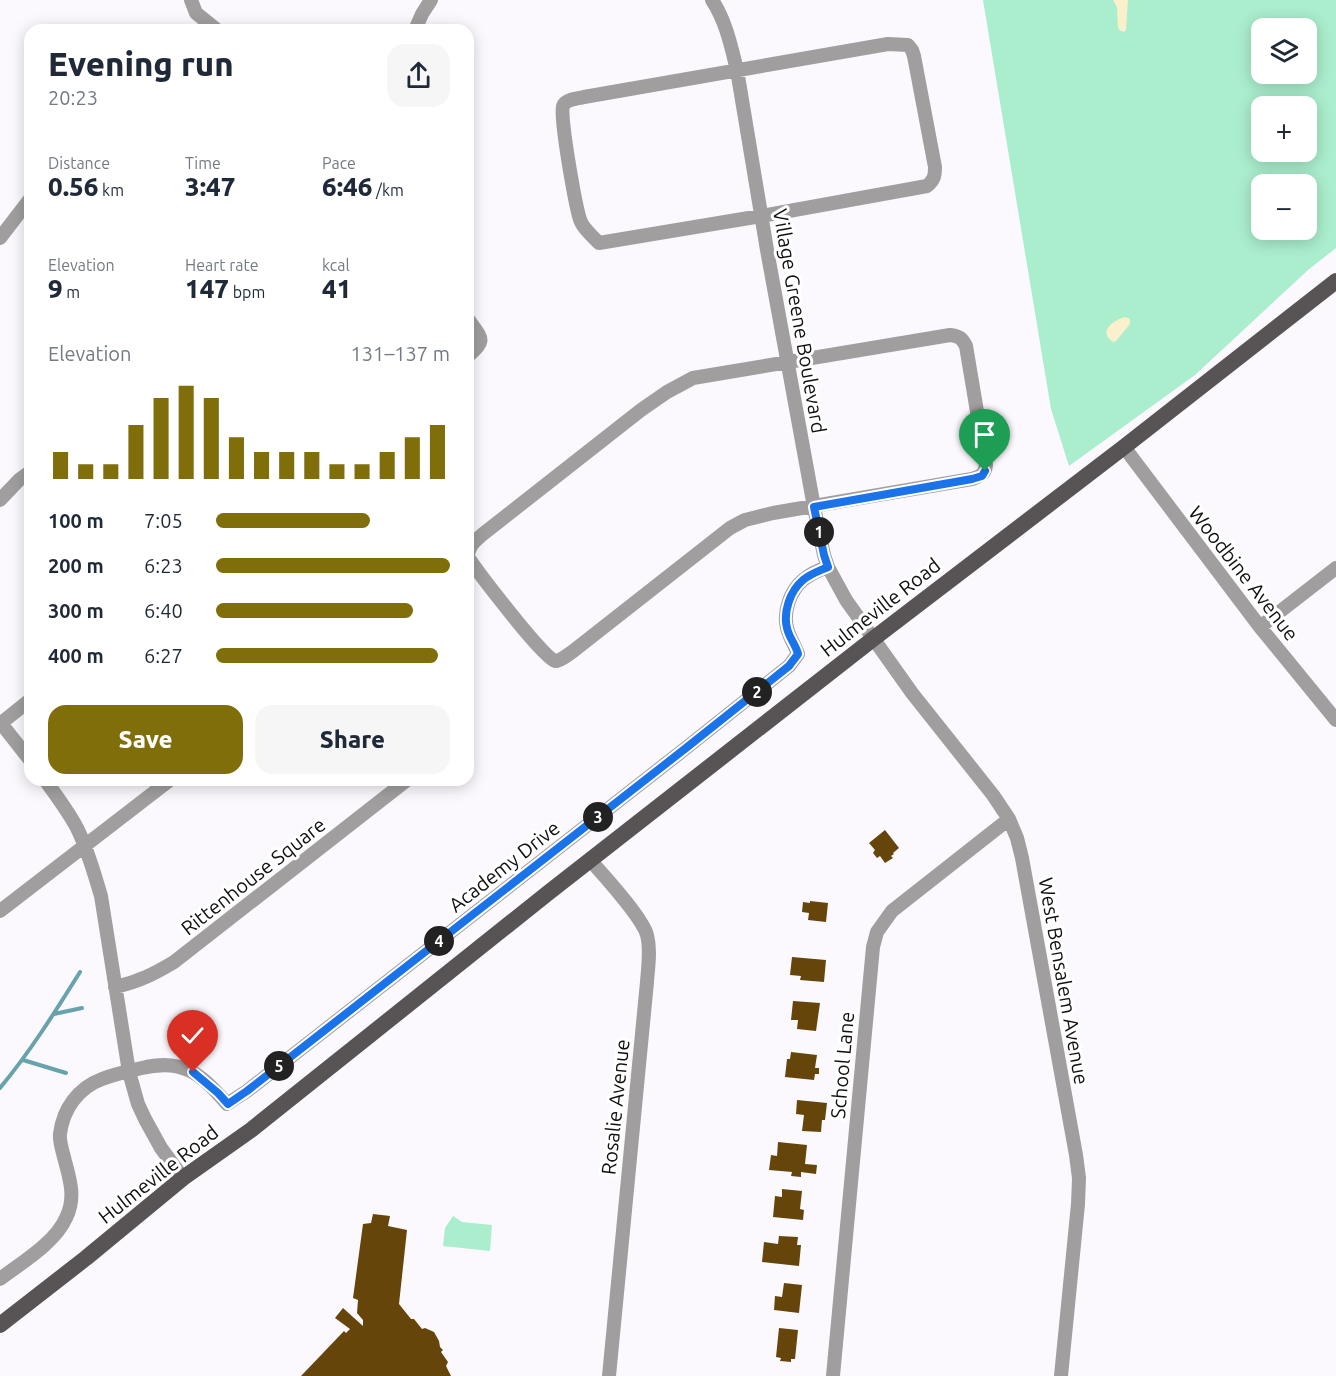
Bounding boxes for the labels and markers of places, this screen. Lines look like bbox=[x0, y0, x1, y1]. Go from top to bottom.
pin bbox=[959, 409, 1010, 471]
pin: 1 bbox=[804, 517, 834, 547]
pin: 2 bbox=[742, 677, 772, 707]
pin: 3 bbox=[583, 802, 613, 832]
pin: 4 bbox=[424, 926, 454, 956]
pin bbox=[167, 1010, 218, 1072]
pin: 5 bbox=[264, 1051, 294, 1081]

